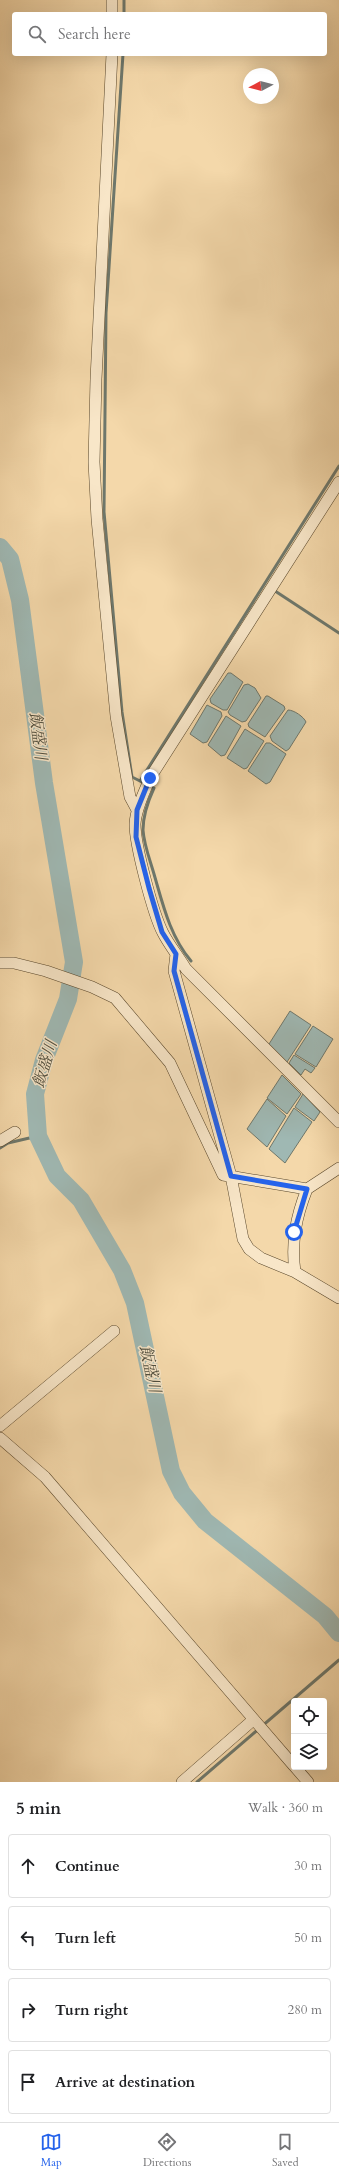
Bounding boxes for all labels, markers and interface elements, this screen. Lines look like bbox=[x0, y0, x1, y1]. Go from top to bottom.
search box bbox=[12, 12, 327, 56]
icon: search bbox=[26, 23, 48, 45]
text: Search here bbox=[58, 24, 131, 44]
north arrow bbox=[243, 68, 279, 104]
water label: 飯盛川 bbox=[24, 711, 52, 763]
route end bbox=[141, 769, 159, 787]
water label: 飯盛川 bbox=[27, 1036, 63, 1090]
route start bbox=[285, 1223, 303, 1241]
water label: 飯盛川 bbox=[134, 1343, 166, 1397]
map controls bbox=[291, 1698, 327, 1770]
button: locate bbox=[291, 1698, 327, 1734]
button: layers bbox=[291, 1734, 327, 1770]
text: 5 min bbox=[16, 1797, 61, 1820]
text: Walk · 360 m bbox=[248, 1799, 323, 1817]
icon: ahead bbox=[17, 1855, 39, 1877]
text: Continue bbox=[55, 1856, 120, 1876]
text: 30 m bbox=[294, 1857, 322, 1875]
icon: left bbox=[17, 1927, 39, 1949]
text: Turn left bbox=[55, 1928, 116, 1948]
text: 50 m bbox=[294, 1929, 322, 1947]
icon: right bbox=[17, 1999, 39, 2021]
text: Turn right bbox=[55, 2000, 128, 2020]
text: 280 m bbox=[288, 2001, 322, 2019]
icon: arrive bbox=[17, 2071, 39, 2093]
text: Arrive at destination bbox=[55, 2072, 195, 2092]
tab: Map bbox=[40, 2131, 62, 2170]
tab: Directions bbox=[143, 2131, 191, 2170]
tab: Saved bbox=[272, 2131, 299, 2170]

